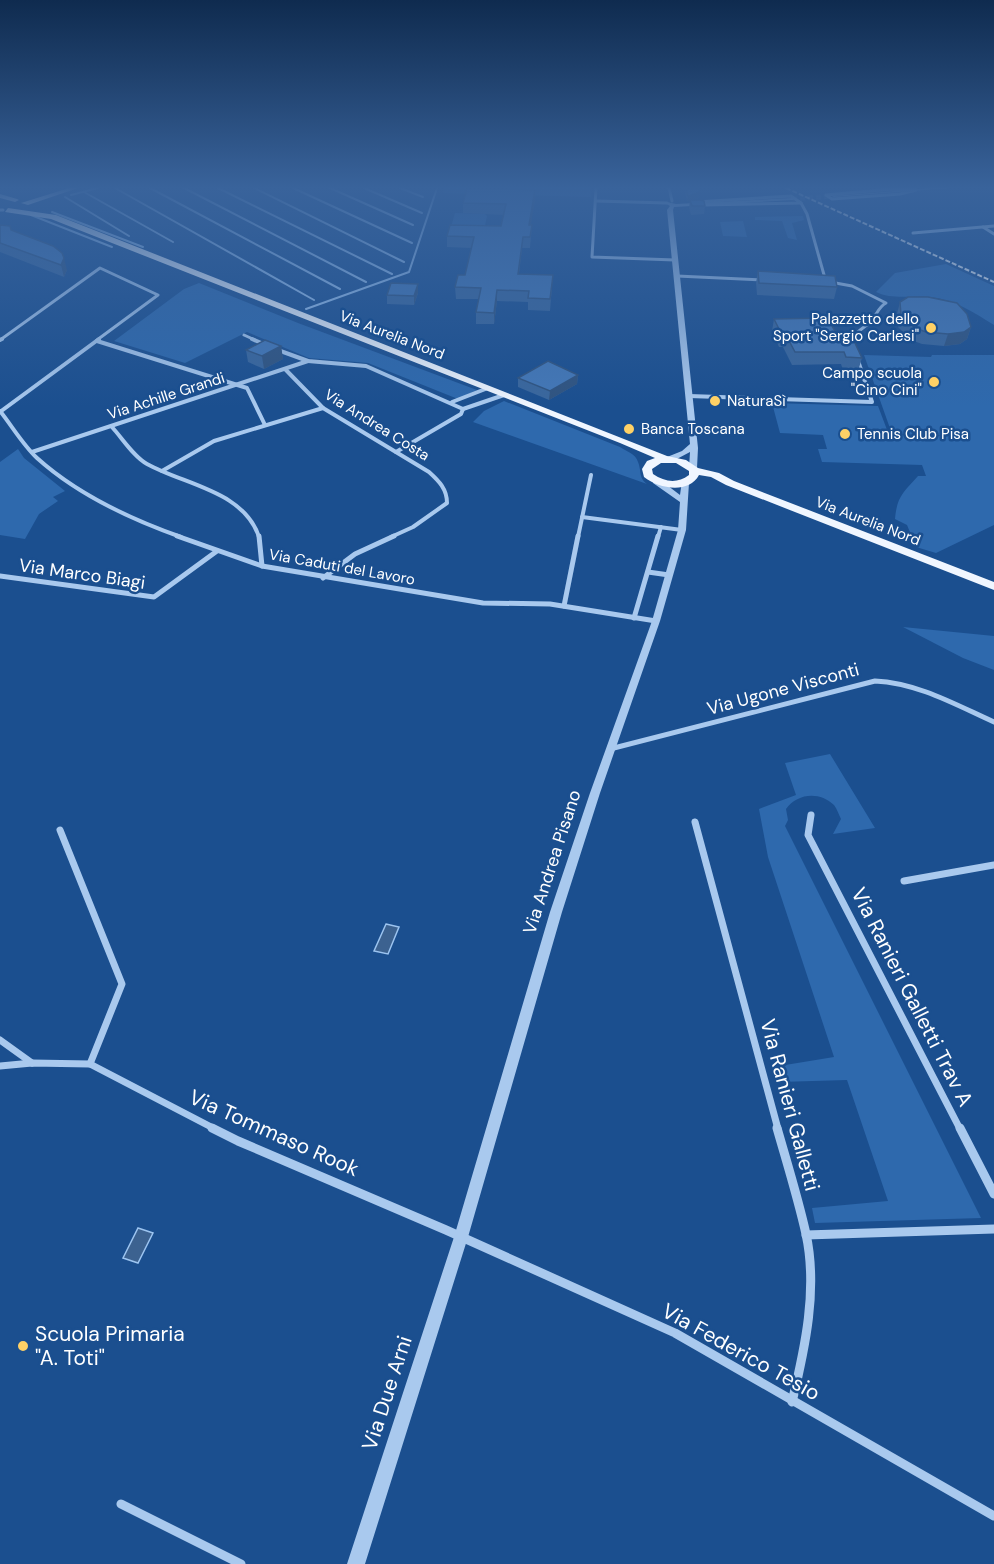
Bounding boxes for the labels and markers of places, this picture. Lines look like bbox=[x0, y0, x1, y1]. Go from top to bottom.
place label: Palazzetto dello Sport "Sergio Carlesi" bbox=[773, 309, 919, 346]
marker: Palazzetto dello Sport "Sergio Carlesi" bbox=[924, 321, 938, 335]
place label: Campo scuola "Cino Cini" bbox=[822, 363, 922, 400]
marker: Campo scuola "Cino Cini" bbox=[927, 375, 941, 389]
place label: NaturaSì bbox=[727, 391, 786, 411]
marker: NaturaSì bbox=[708, 394, 722, 408]
place label: Banca Toscana bbox=[641, 419, 745, 439]
marker: Banca Toscana bbox=[622, 422, 636, 436]
place label: Tennis Club Pisa bbox=[857, 424, 969, 444]
marker: Tennis Club Pisa bbox=[838, 427, 852, 441]
place label: Scuola Primaria "A. Toti" bbox=[35, 1320, 185, 1372]
marker: Scuola Primaria "A. Toti" bbox=[16, 1339, 30, 1353]

